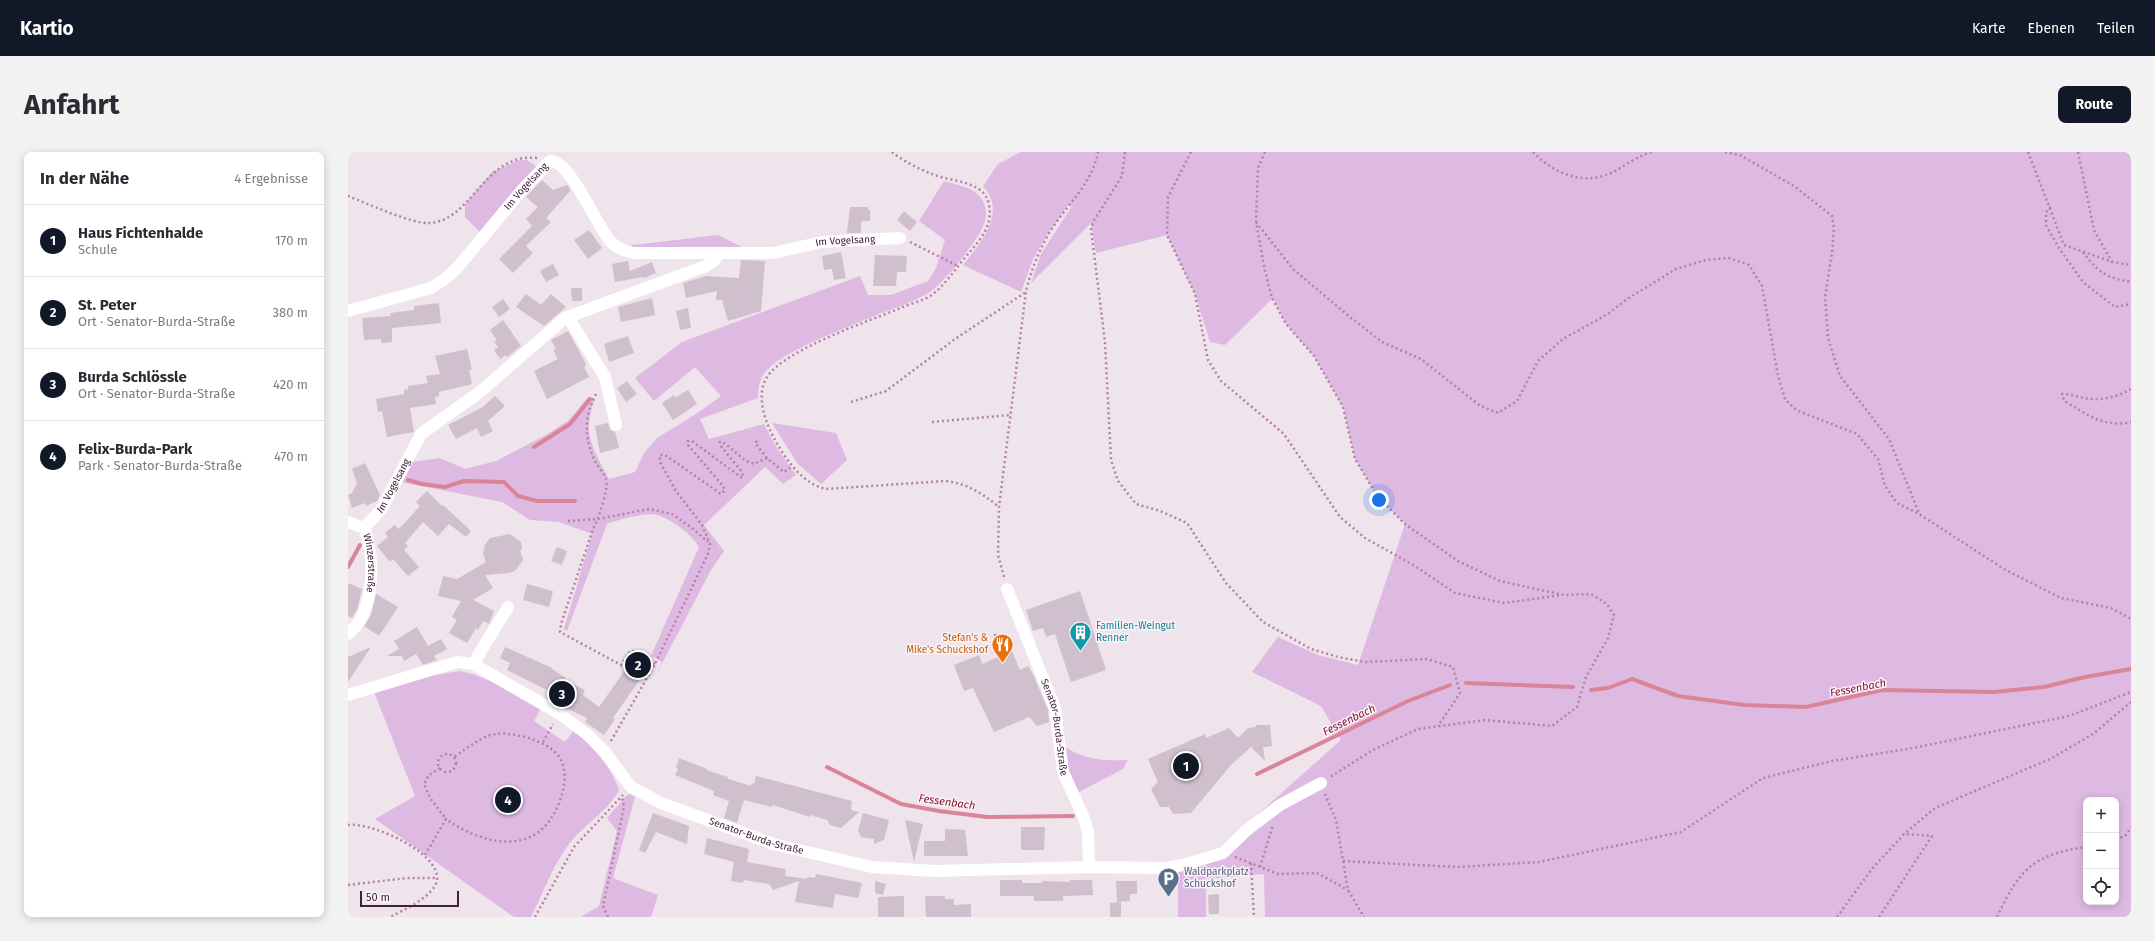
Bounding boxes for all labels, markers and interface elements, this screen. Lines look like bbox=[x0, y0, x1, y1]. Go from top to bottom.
text: Kartio bbox=[20, 17, 74, 40]
text: Karte bbox=[1972, 20, 2006, 37]
text: Ebenen bbox=[2028, 20, 2075, 37]
text: Teilen bbox=[2097, 20, 2135, 37]
button: Route bbox=[2058, 86, 2131, 123]
text: Anfahrt bbox=[24, 88, 120, 121]
street label: Im Vogelsang bbox=[502, 160, 551, 213]
text: In der Nähe bbox=[40, 168, 129, 189]
text: 4 Ergebnisse bbox=[234, 171, 308, 186]
text: Haus Fichtenhalde bbox=[78, 224, 203, 242]
text: 1 bbox=[50, 233, 56, 248]
text: 170 m bbox=[275, 233, 308, 248]
street label: Im Vogelsang bbox=[814, 233, 876, 249]
text: Schule bbox=[78, 242, 117, 257]
text: St. Peter bbox=[78, 296, 136, 314]
text: 2 bbox=[50, 305, 56, 320]
text: 380 m bbox=[273, 305, 308, 320]
text: Ort · Senator-Burda-Straße bbox=[78, 314, 235, 329]
text: Burda Schlössle bbox=[78, 368, 187, 386]
text: 3 bbox=[50, 377, 56, 392]
text: 420 m bbox=[273, 377, 308, 392]
text: Ort · Senator-Burda-Straße bbox=[78, 386, 235, 401]
text: Felix-Burda-Park bbox=[78, 440, 192, 458]
text: 4 bbox=[49, 449, 57, 464]
text: 470 m bbox=[274, 449, 308, 464]
street label: Im Vogelsang bbox=[375, 456, 413, 516]
text: Park · Senator-Burda-Straße bbox=[78, 458, 242, 473]
your location bbox=[1369, 490, 1389, 510]
street label: Winzerstraße bbox=[360, 532, 377, 593]
building icon: Familien-Weingut Renner bbox=[1067, 619, 1093, 652]
place label: Familien-Weingut Renner bbox=[1096, 620, 1175, 644]
restaurant icon: Stefan's & Mike's Schuckshof bbox=[990, 631, 1016, 664]
place label: Stefan's & Mike's Schuckshof bbox=[906, 632, 989, 656]
pin: 2 bbox=[625, 650, 651, 680]
water label: Fessenbach bbox=[1829, 676, 1887, 700]
street label: Senator-Burda-Straße bbox=[1038, 677, 1070, 778]
pin: 3 bbox=[549, 679, 575, 709]
water label: Fessenbach bbox=[1321, 702, 1377, 738]
pin: 1 bbox=[1173, 751, 1199, 781]
pin: 4 bbox=[495, 785, 521, 815]
water label: Fessenbach bbox=[918, 792, 976, 812]
map controls bbox=[2083, 797, 2119, 905]
button: + bbox=[2083, 797, 2119, 833]
street label: Senator-Burda-Straße bbox=[707, 815, 805, 857]
button: − bbox=[2083, 833, 2119, 869]
parking icon: Waldparkplatz Schuckshof bbox=[1155, 865, 1181, 898]
place label: Waldparkplatz Schuckshof bbox=[1184, 866, 1249, 890]
button: locate bbox=[2083, 869, 2119, 905]
scale bar bbox=[360, 889, 459, 908]
text: 50 m bbox=[366, 891, 390, 904]

